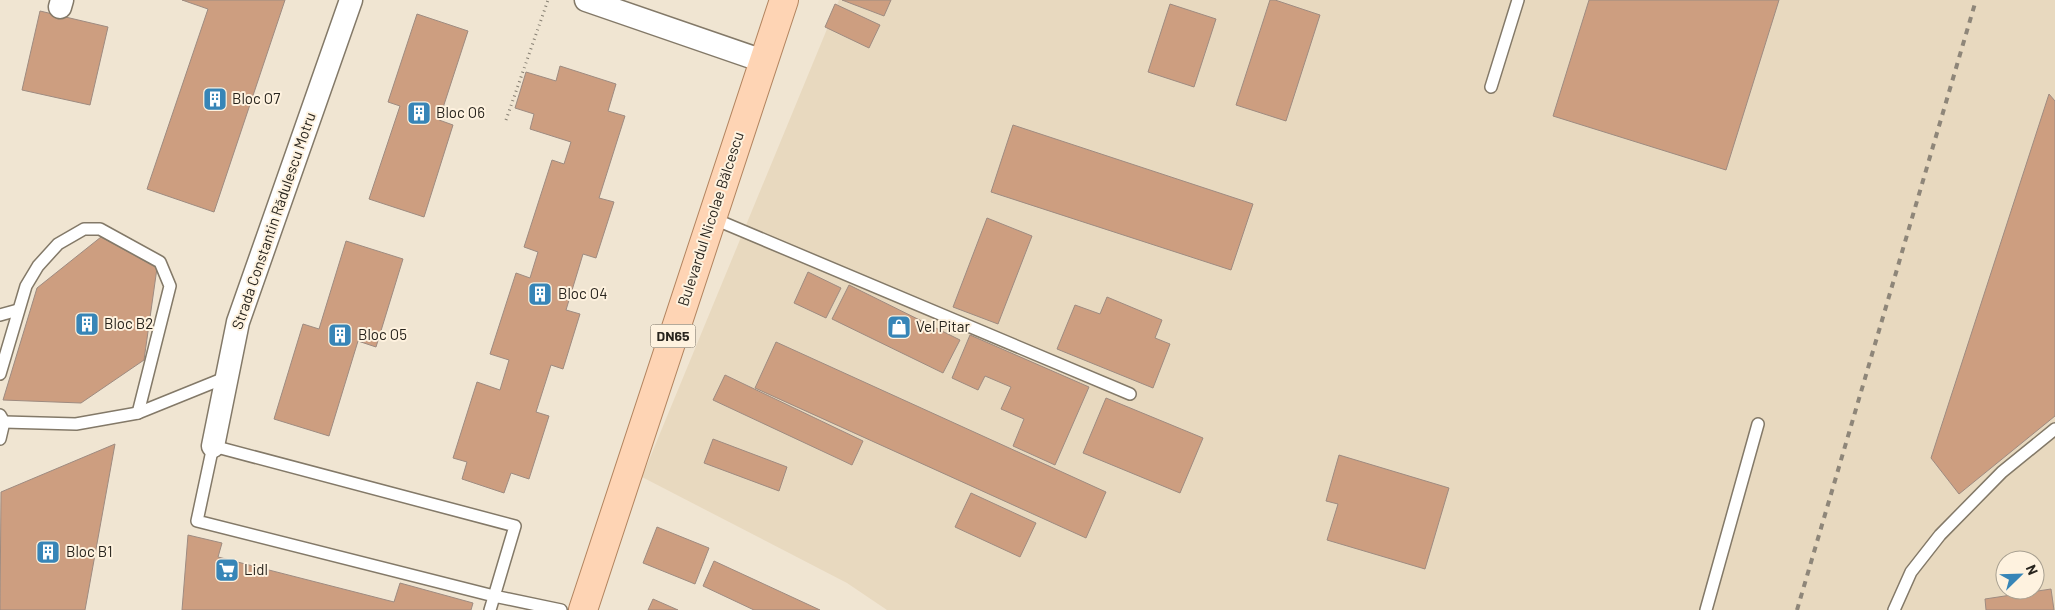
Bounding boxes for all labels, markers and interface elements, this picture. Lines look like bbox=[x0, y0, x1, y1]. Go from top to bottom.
building icon: Bloc O7 bbox=[202, 86, 228, 112]
place label: Bloc O7 bbox=[232, 89, 280, 107]
building icon: Bloc O6 bbox=[406, 100, 432, 126]
place label: Bloc O6 bbox=[436, 103, 485, 121]
street label: Strada Constantin Rădulescu Motru bbox=[227, 110, 319, 332]
street label: Bulevardul Nicolae Bălcescu bbox=[673, 129, 747, 308]
building icon: Bloc O4 bbox=[527, 281, 553, 307]
place label: Bloc O4 bbox=[558, 284, 607, 302]
building icon: Bloc B2 bbox=[74, 311, 100, 337]
place label: Bloc B2 bbox=[104, 314, 153, 332]
shop icon: Vel Pitar bbox=[886, 314, 912, 340]
place label: Vel Pitar bbox=[916, 317, 970, 335]
building icon: Bloc O5 bbox=[327, 322, 353, 348]
road number: DN65 bbox=[650, 324, 696, 348]
place label: Bloc O5 bbox=[358, 325, 407, 343]
building icon: Bloc B1 bbox=[35, 539, 61, 565]
place label: Bloc B1 bbox=[66, 542, 113, 560]
north arrow bbox=[1995, 550, 2045, 600]
supermarket icon: Lidl bbox=[214, 557, 240, 583]
place label: Lidl bbox=[244, 560, 268, 578]
text: N bbox=[2023, 562, 2042, 577]

